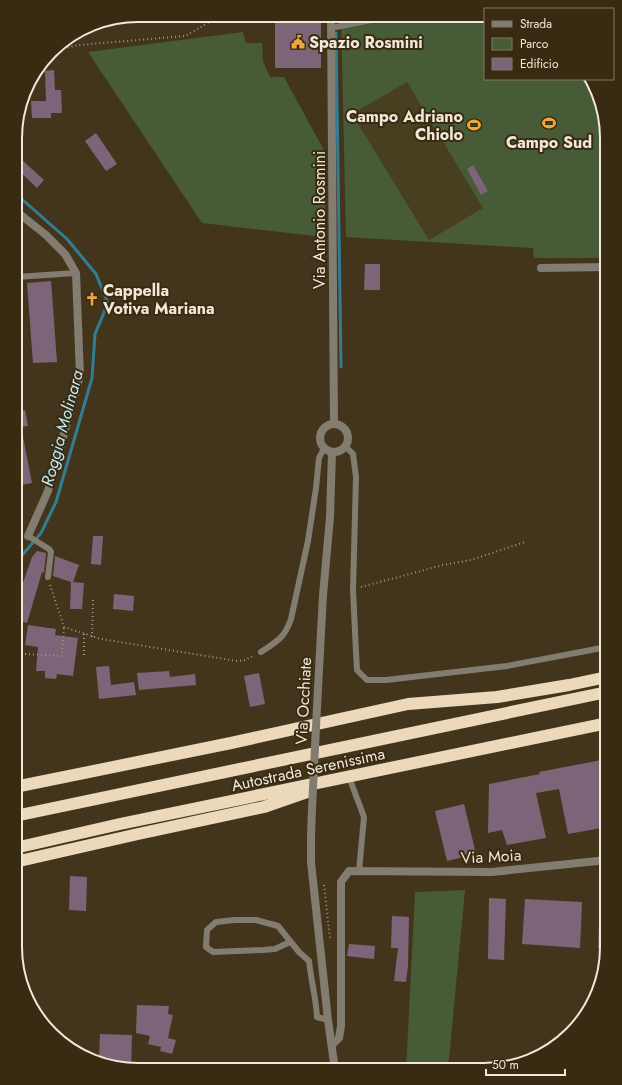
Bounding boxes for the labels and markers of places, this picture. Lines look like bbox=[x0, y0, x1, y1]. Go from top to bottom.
place label: Spazio Rosmini bbox=[309, 31, 423, 54]
public building icon: Spazio Rosmini bbox=[290, 34, 306, 50]
place label: Campo Adriano Chiolo bbox=[346, 105, 463, 146]
sports icon: Campo Sud bbox=[541, 115, 557, 131]
sports icon: Campo Adriano Chiolo bbox=[466, 117, 482, 133]
place label: Campo Sud bbox=[506, 131, 592, 154]
place label: Cappella Votiva Mariana bbox=[102, 279, 215, 320]
church icon: Cappella Votiva Mariana bbox=[84, 291, 100, 307]

